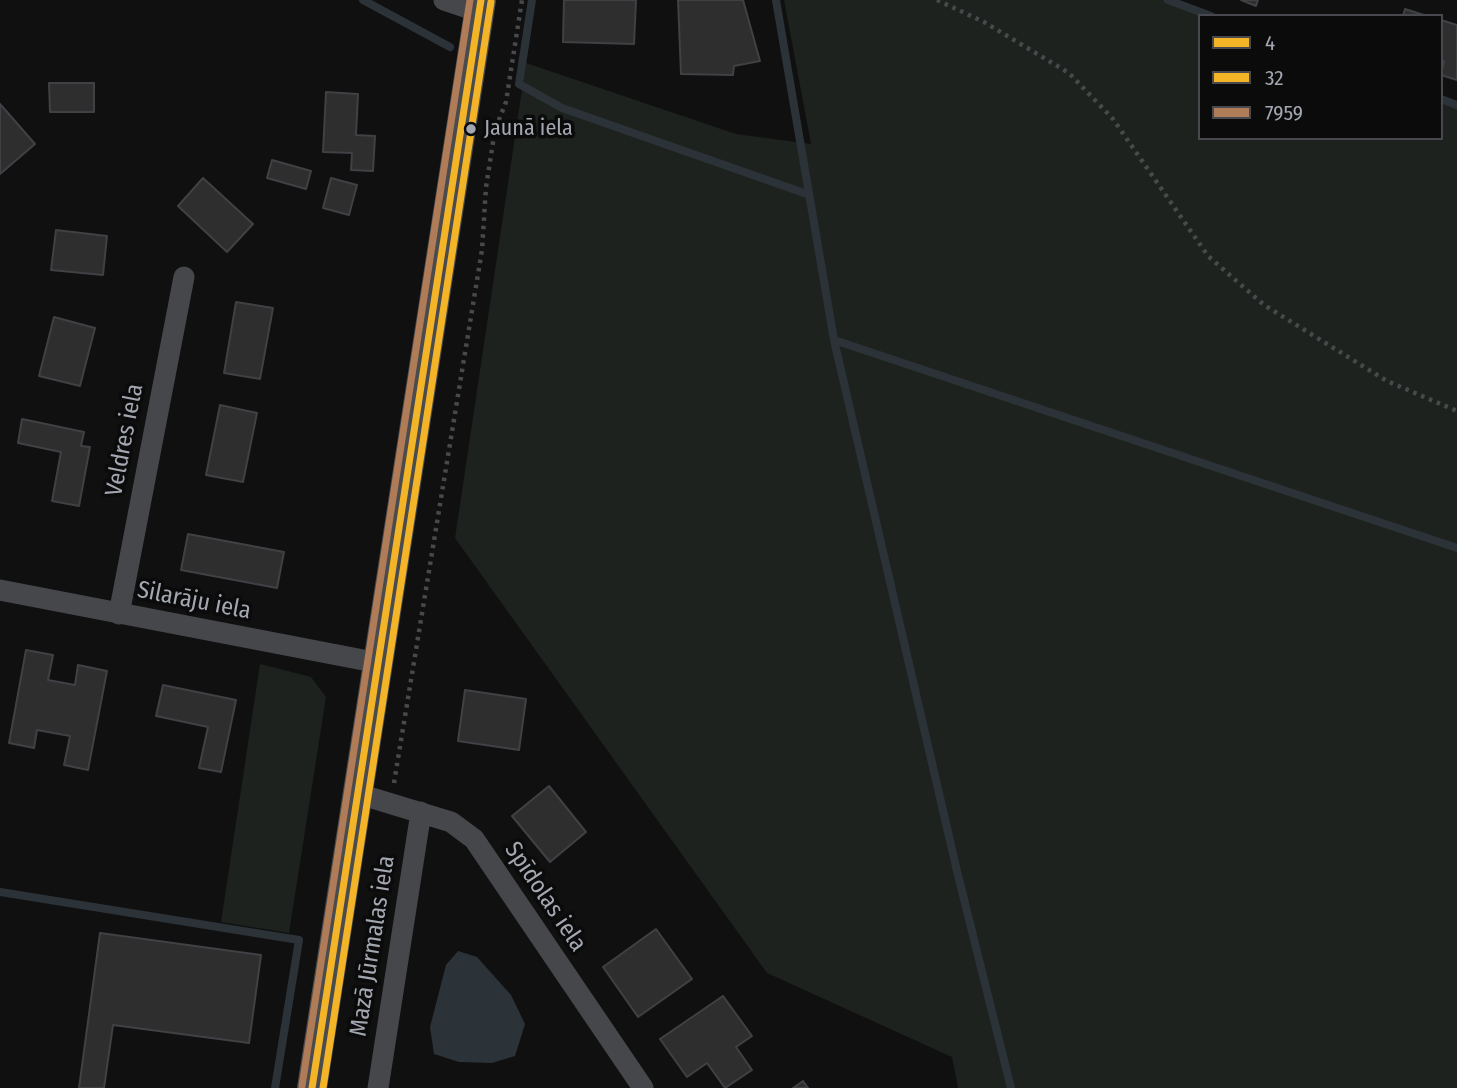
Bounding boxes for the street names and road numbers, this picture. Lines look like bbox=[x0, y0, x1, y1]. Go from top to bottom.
street label: Veldres iela bbox=[100, 381, 150, 499]
street label: Silarāju iela bbox=[135, 576, 253, 626]
street label: Spīdolas iela bbox=[498, 837, 592, 957]
street label: Mazā Jūrmalas iela bbox=[345, 854, 401, 1038]

